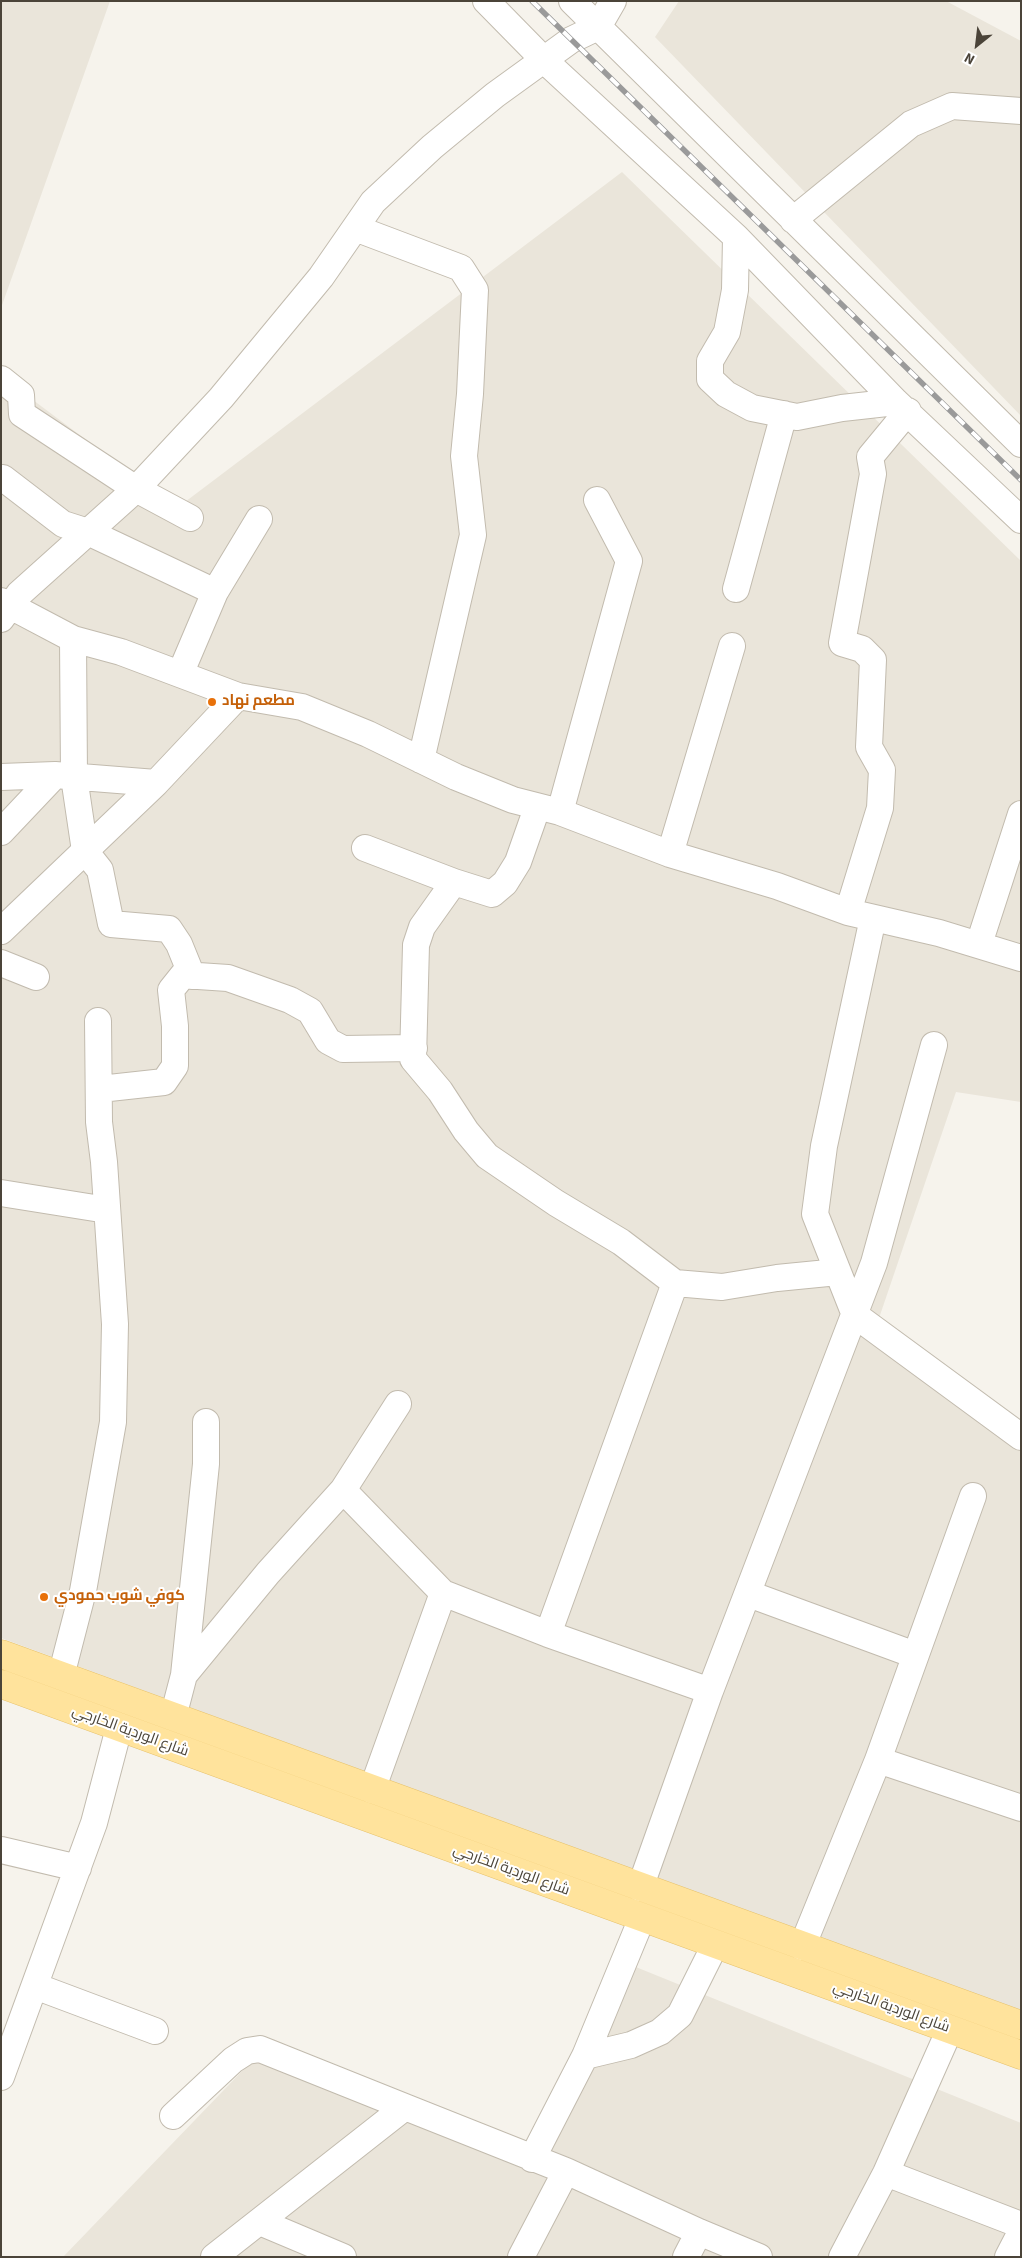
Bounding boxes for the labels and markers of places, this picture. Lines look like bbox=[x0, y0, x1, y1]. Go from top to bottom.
place label: مطعم نهاد bbox=[222, 693, 295, 711]
marker: مطعم نهاد bbox=[206, 696, 218, 708]
place label: كوفي شوب حمودي bbox=[54, 1588, 185, 1606]
marker: كوفي شوب حمودي bbox=[38, 1591, 50, 1603]

